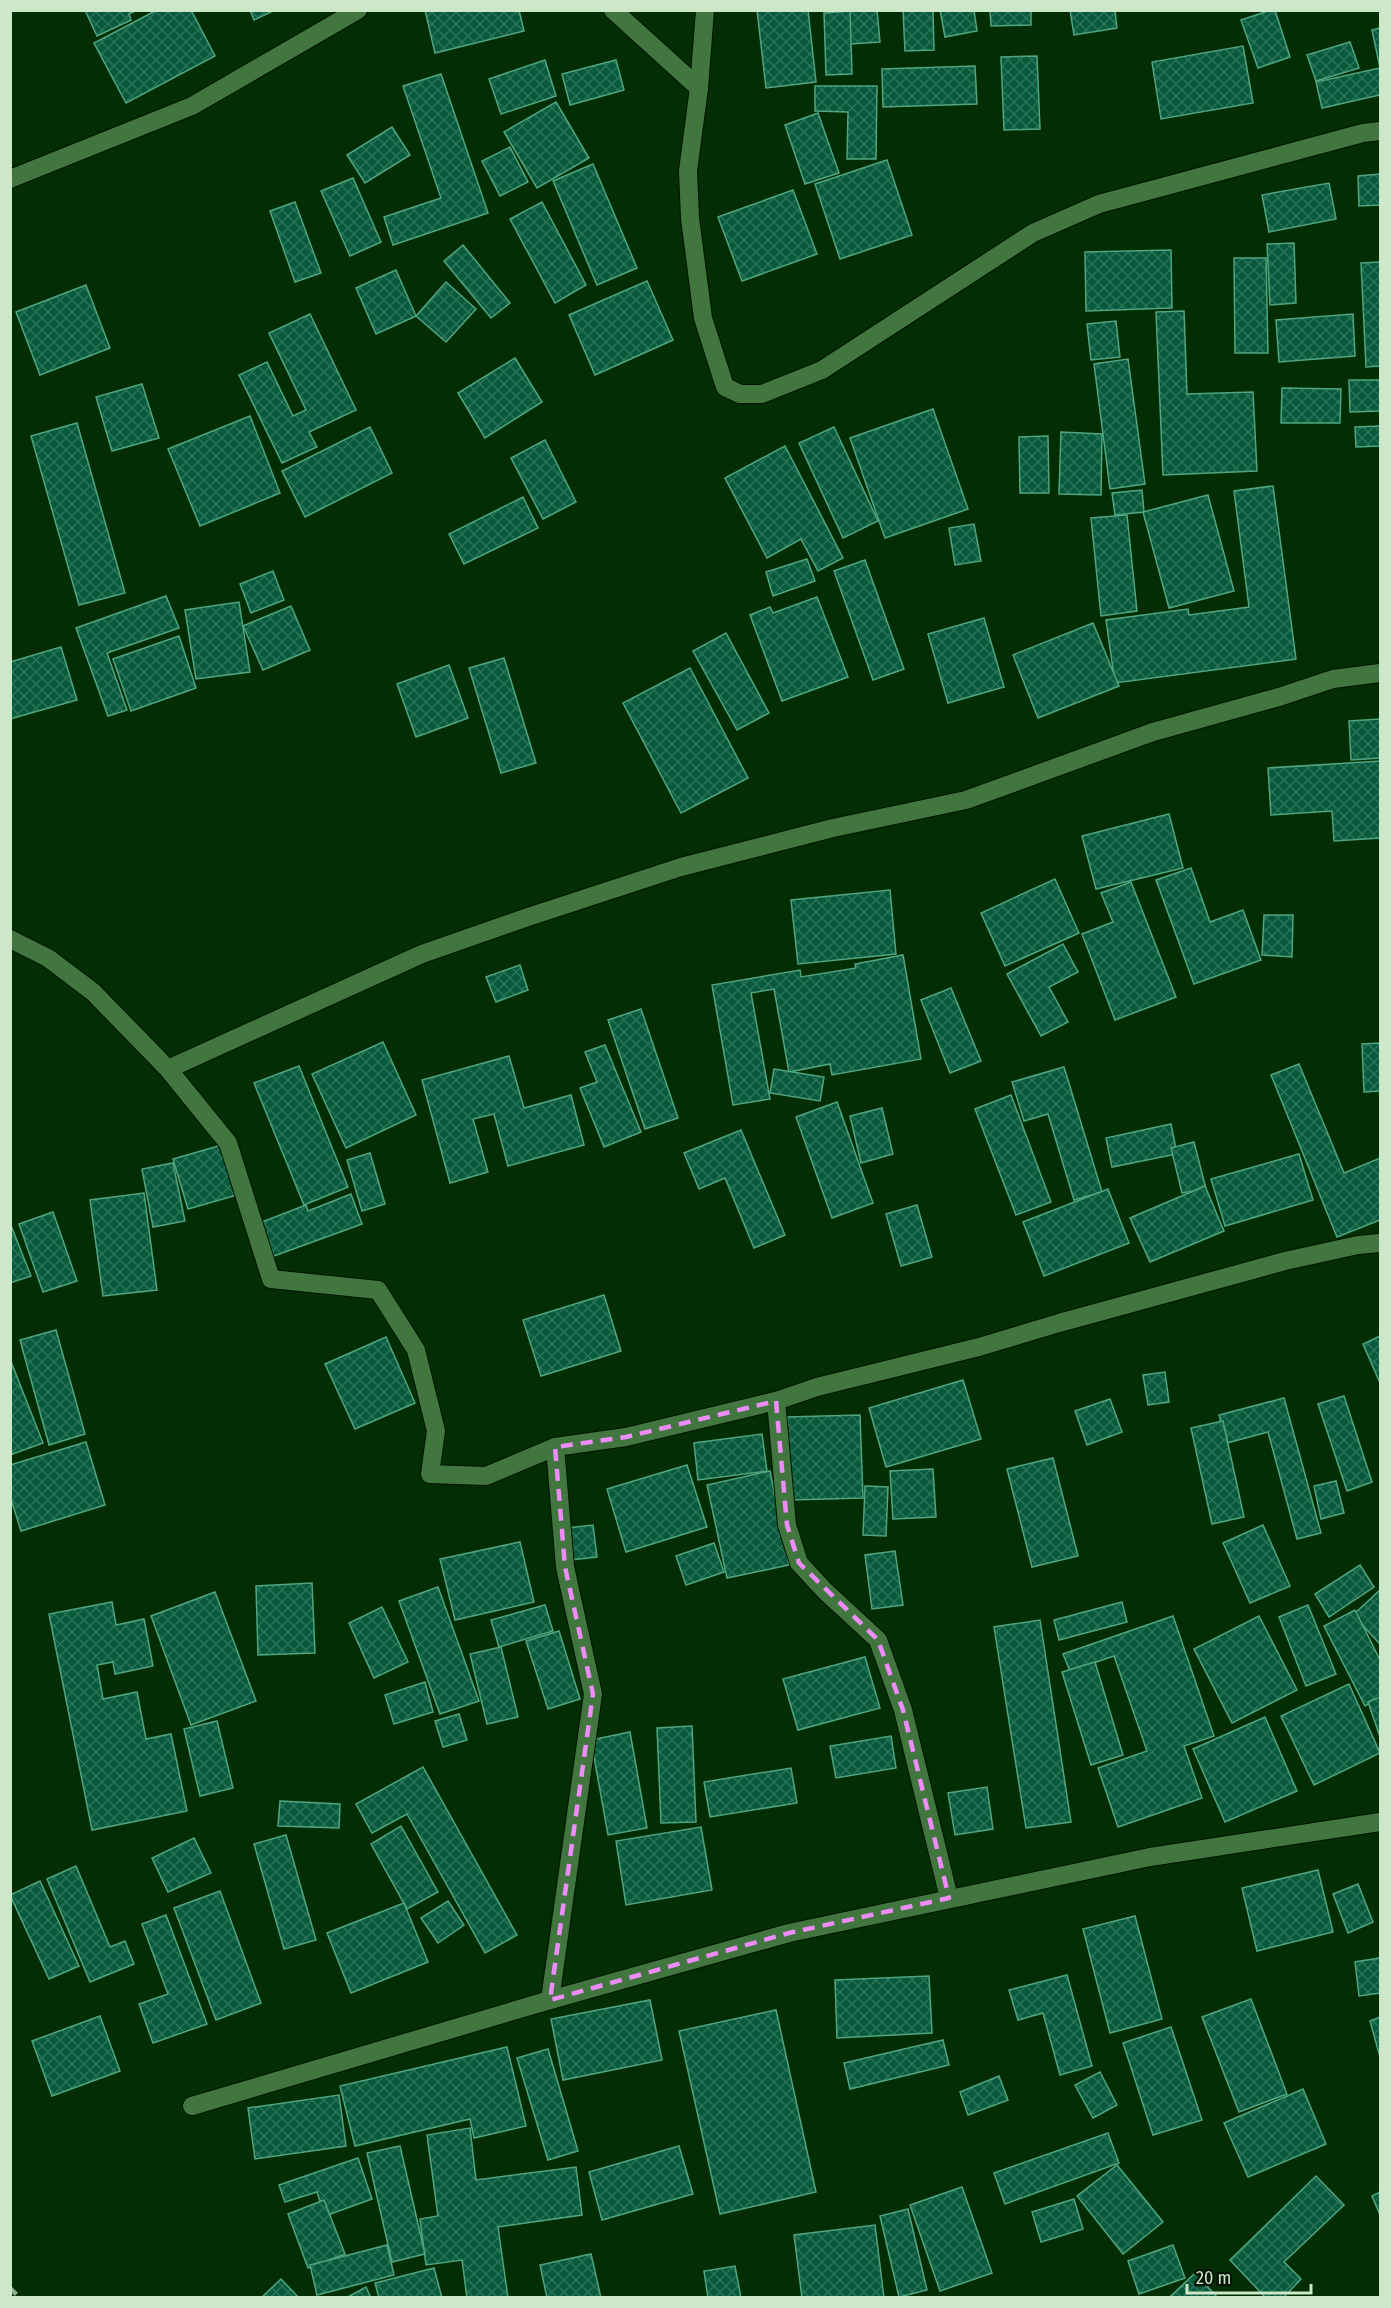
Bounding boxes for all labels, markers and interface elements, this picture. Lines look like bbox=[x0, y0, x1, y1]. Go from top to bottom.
scale bar bbox=[1187, 2257, 1312, 2295]
text: 20 m bbox=[1196, 2267, 1231, 2289]

